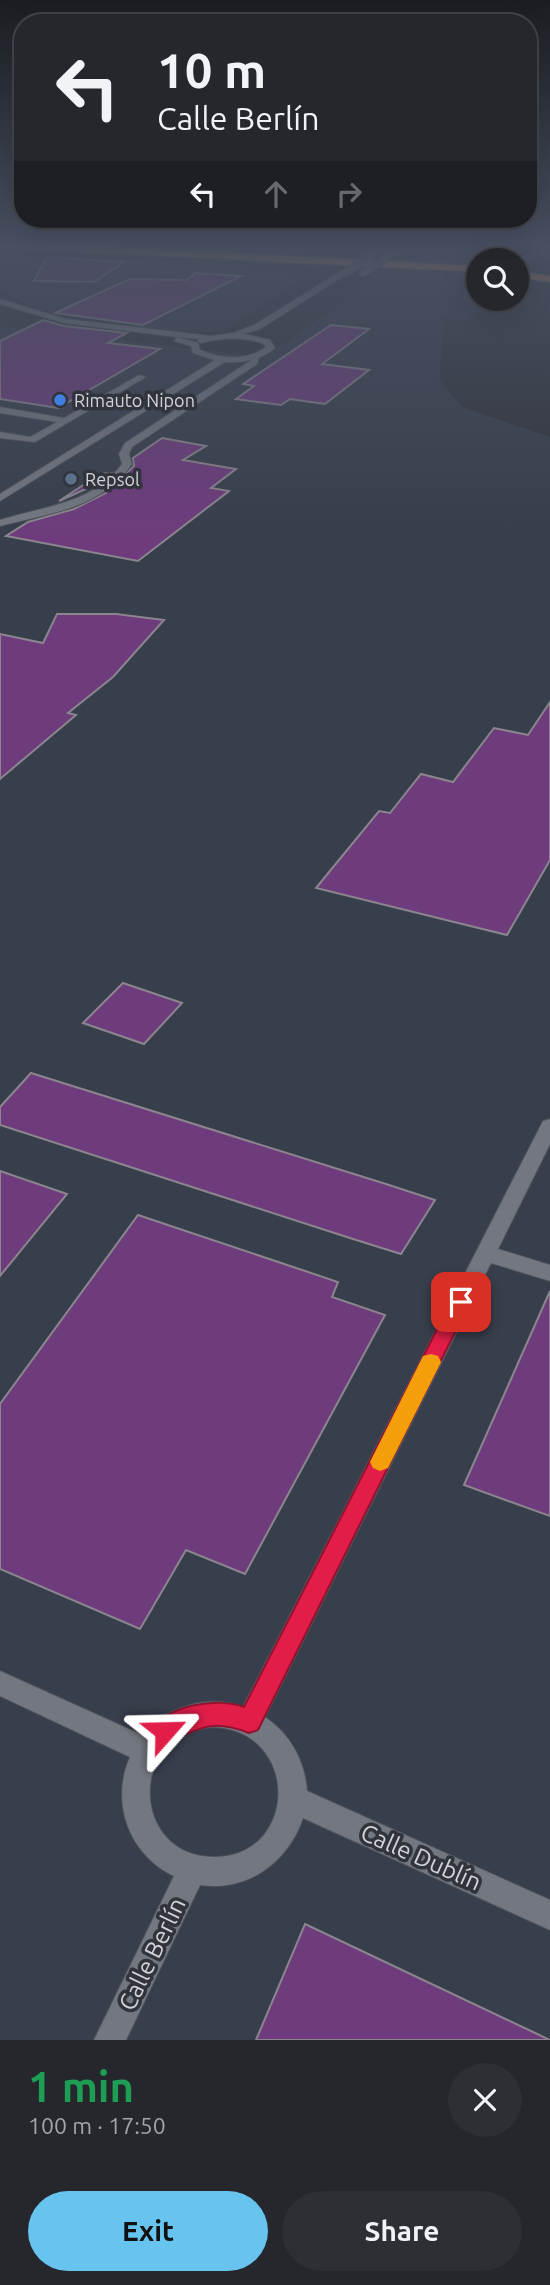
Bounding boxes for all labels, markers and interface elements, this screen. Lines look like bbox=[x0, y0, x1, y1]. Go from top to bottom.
icon: left bbox=[42, 42, 133, 133]
text: 10 m bbox=[157, 42, 266, 97]
text: Calle Berlín bbox=[157, 100, 319, 136]
icon: left bbox=[184, 175, 222, 213]
icon: ahead bbox=[257, 175, 295, 213]
icon: right bbox=[330, 175, 368, 213]
map controls bbox=[466, 248, 529, 311]
button: search bbox=[466, 248, 529, 311]
place label: Rimauto Nipon bbox=[74, 390, 195, 410]
marker: Rimauto Nipon bbox=[52, 392, 68, 408]
place label: Repsol bbox=[85, 469, 140, 489]
marker: Repsol bbox=[63, 471, 79, 487]
pin bbox=[431, 1272, 491, 1332]
icon: arrive bbox=[442, 1283, 480, 1321]
position arrow bbox=[128, 1694, 202, 1768]
street label: Calle Dublín bbox=[357, 1818, 485, 1896]
street label: Calle Berlín bbox=[113, 1893, 191, 2015]
text: 1 min bbox=[28, 2063, 134, 2110]
button: close bbox=[448, 2063, 522, 2137]
text: 100 m · 17:50 bbox=[28, 2113, 166, 2138]
button: Exit bbox=[28, 2191, 268, 2271]
button: Share bbox=[282, 2191, 522, 2271]

